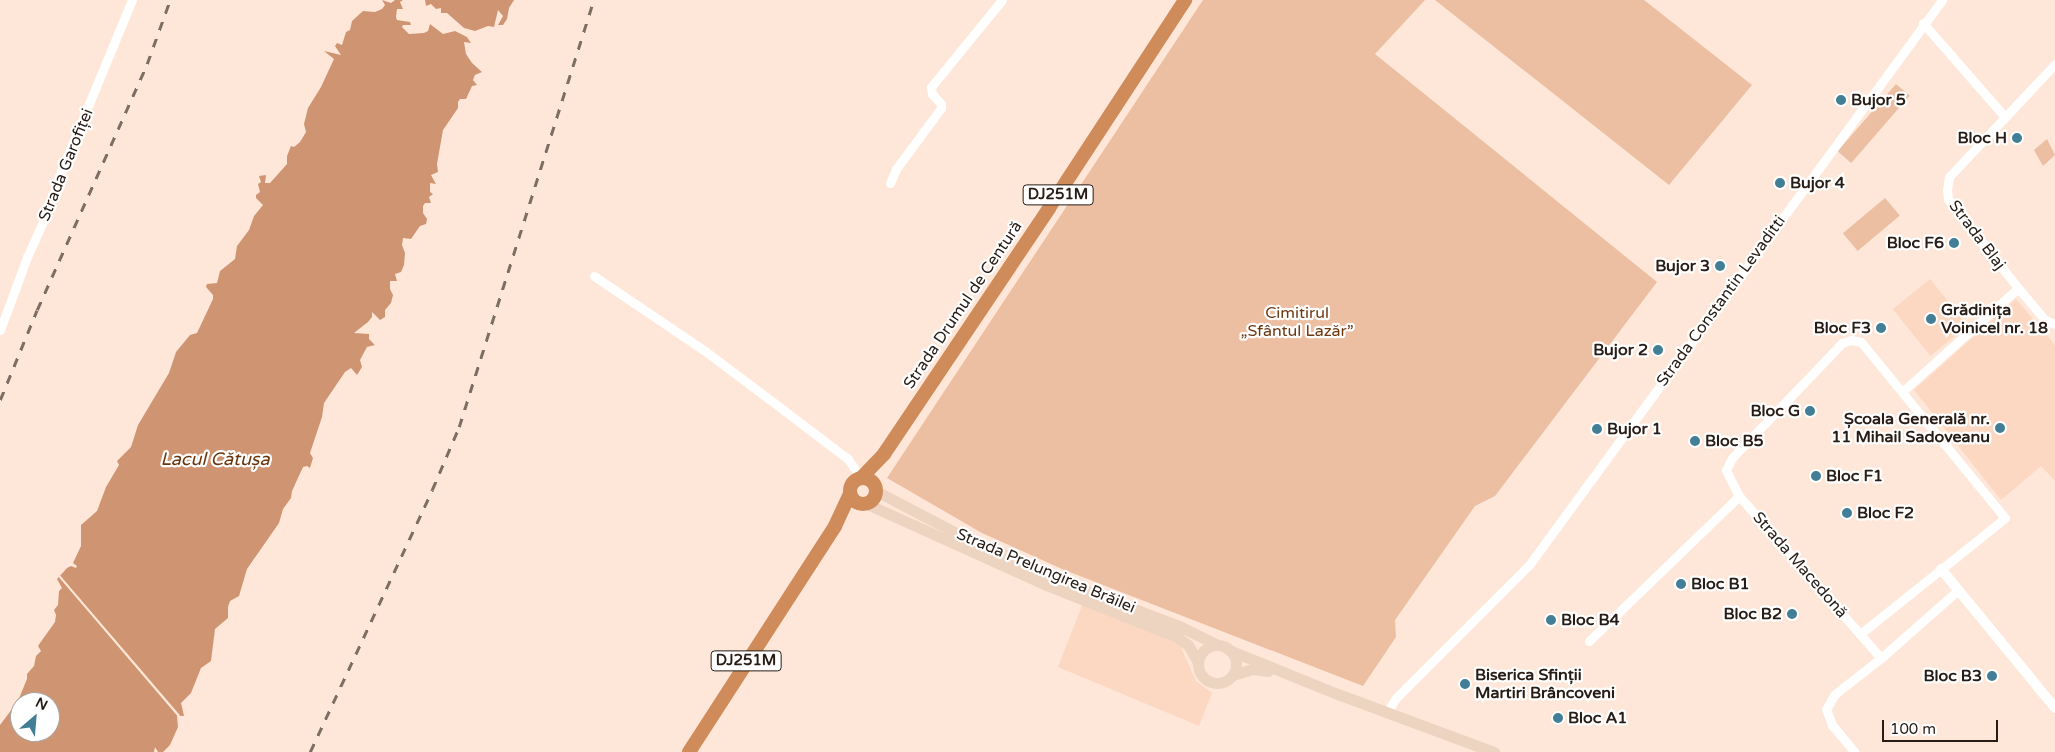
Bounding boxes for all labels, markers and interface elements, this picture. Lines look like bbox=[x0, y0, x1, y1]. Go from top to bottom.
place label: Bujor 5 bbox=[1851, 90, 1906, 110]
marker: Bujor 5 bbox=[1835, 94, 1847, 106]
street label: Strada Garofiței bbox=[35, 106, 97, 224]
place label: Bloc H bbox=[1958, 128, 2007, 148]
marker: Bloc H bbox=[2011, 132, 2023, 144]
place label: Bujor 4 bbox=[1790, 173, 1845, 193]
marker: Bujor 4 bbox=[1774, 177, 1786, 189]
road number: DJ251M bbox=[1022, 182, 1094, 208]
street label: Strada Blaj bbox=[1945, 196, 2009, 274]
street label: Strada Constantin Levaditti bbox=[1653, 212, 1789, 390]
street label: Strada Drumul de Centură bbox=[900, 218, 1026, 392]
place label: Bloc F6 bbox=[1887, 233, 1944, 253]
marker: Bloc F6 bbox=[1948, 237, 1960, 249]
place label: Bujor 3 bbox=[1655, 256, 1710, 276]
marker: Bujor 3 bbox=[1714, 260, 1726, 272]
place label: Grădinița Voinicel nr. 18 bbox=[1941, 300, 2048, 338]
park label: Cimitirul „Sfântul Lazăr” bbox=[1241, 303, 1353, 341]
marker: Grădinița Voinicel nr. 18 bbox=[1925, 313, 1937, 325]
place label: Bloc F3 bbox=[1814, 318, 1871, 338]
marker: Bloc F3 bbox=[1875, 322, 1887, 334]
place label: Bujor 2 bbox=[1593, 340, 1648, 360]
marker: Bujor 2 bbox=[1652, 344, 1664, 356]
place label: Bloc G bbox=[1751, 401, 1800, 421]
marker: Bloc G bbox=[1804, 405, 1816, 417]
place label: Școala Generală nr. 11 Mihail Sadoveanu bbox=[1831, 409, 1990, 447]
place label: Bujor 1 bbox=[1607, 419, 1662, 439]
marker: Școala Generală nr. 11 Mihail Sadoveanu bbox=[1994, 422, 2006, 434]
marker: Bujor 1 bbox=[1591, 423, 1603, 435]
place label: Bloc B5 bbox=[1705, 431, 1764, 451]
marker: Bloc B5 bbox=[1689, 435, 1701, 447]
water label: Lacul Cătușa bbox=[160, 448, 270, 470]
place label: Bloc F1 bbox=[1826, 466, 1883, 486]
marker: Bloc F1 bbox=[1810, 470, 1822, 482]
place label: Bloc F2 bbox=[1857, 503, 1914, 523]
marker: Bloc F2 bbox=[1841, 507, 1853, 519]
street label: Strada Macedonă bbox=[1749, 508, 1851, 622]
street label: Strada Prelungirea Brăilei bbox=[954, 525, 1138, 617]
place label: Bloc B1 bbox=[1691, 574, 1750, 594]
marker: Bloc B1 bbox=[1675, 578, 1687, 590]
place label: Bloc B2 bbox=[1723, 604, 1782, 624]
marker: Bloc B2 bbox=[1786, 608, 1798, 620]
place label: Bloc B4 bbox=[1561, 610, 1620, 630]
marker: Bloc B4 bbox=[1545, 614, 1557, 626]
road number: DJ251M bbox=[710, 648, 782, 674]
place label: Biserica Sfinții Martiri Brâncoveni bbox=[1475, 665, 1615, 703]
place label: Bloc B3 bbox=[1923, 666, 1982, 686]
marker: Bloc B3 bbox=[1986, 670, 1998, 682]
marker: Biserica Sfinții Martiri Brâncoveni bbox=[1459, 678, 1471, 690]
north arrow bbox=[10, 692, 60, 742]
text: N bbox=[33, 694, 50, 714]
place label: Bloc A1 bbox=[1568, 708, 1627, 728]
scale bar bbox=[1885, 710, 2001, 742]
marker: Bloc A1 bbox=[1552, 712, 1564, 724]
text: 100 m bbox=[1890, 720, 1936, 738]

